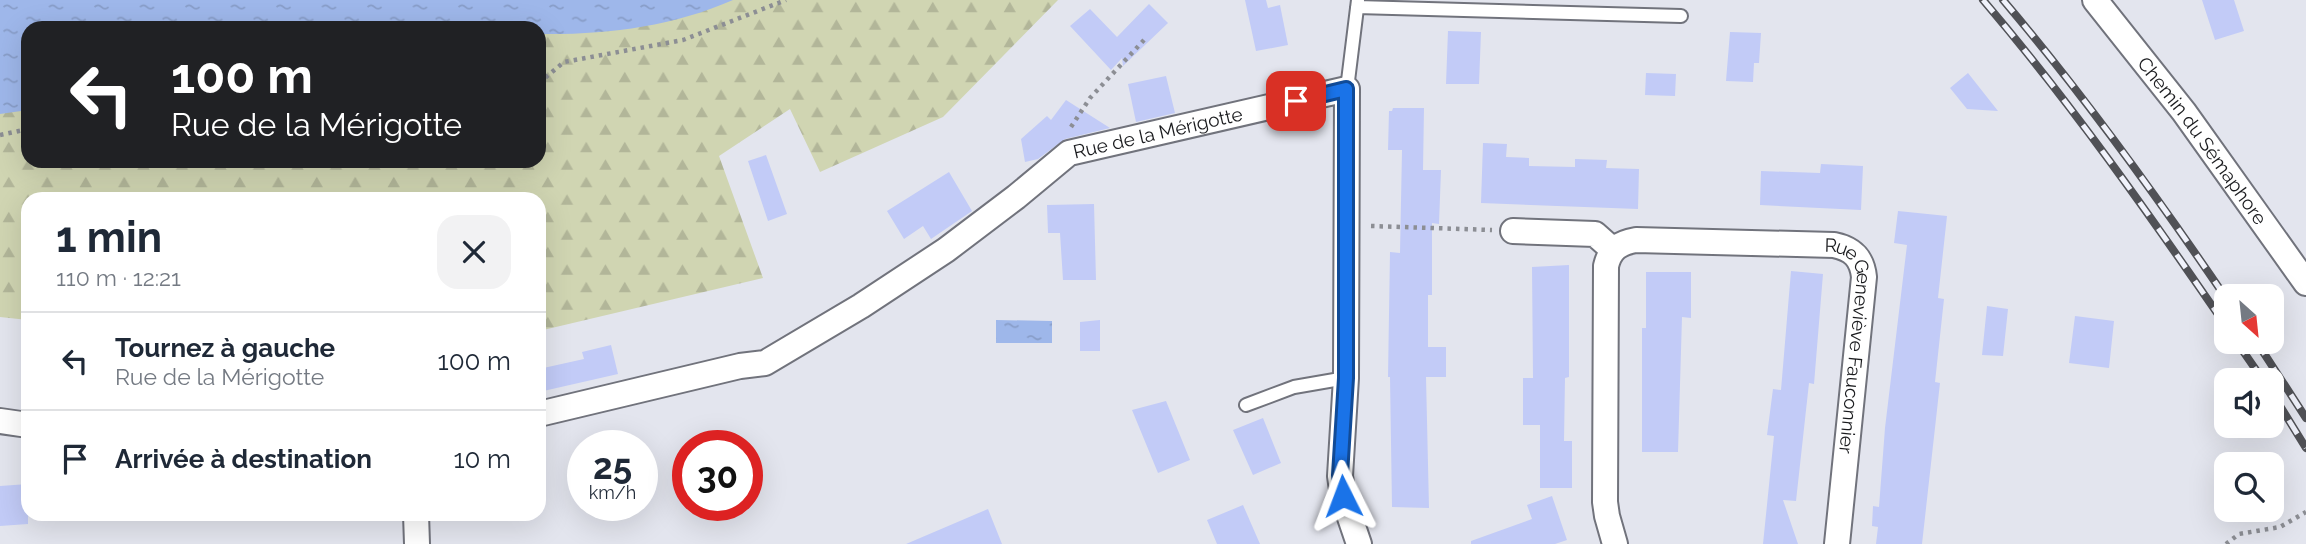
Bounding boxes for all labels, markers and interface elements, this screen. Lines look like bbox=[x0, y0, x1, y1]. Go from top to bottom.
text: 100 m bbox=[171, 47, 313, 104]
icon: left bbox=[56, 49, 147, 140]
street label: Chemin du Sémaphore bbox=[2133, 52, 2272, 229]
pin bbox=[1266, 71, 1326, 131]
icon: arrive bbox=[1277, 82, 1315, 120]
street label: Rue de la Mérigotte bbox=[1071, 102, 1244, 163]
text: Rue de la Mérigotte bbox=[171, 106, 462, 143]
text: 1 min bbox=[56, 213, 162, 262]
button: close bbox=[437, 215, 511, 289]
street label: Rue Geneviève Fauconnier bbox=[1824, 234, 1875, 455]
text: 110 m · 12:21 bbox=[56, 264, 181, 291]
north arrow bbox=[2214, 284, 2284, 354]
map controls bbox=[2214, 284, 2284, 522]
text: Tournez à gauche bbox=[115, 333, 335, 363]
icon: left bbox=[56, 342, 94, 380]
text: 100 m bbox=[438, 346, 511, 376]
text: Rue de la Mérigotte bbox=[115, 363, 324, 390]
button: sound bbox=[2214, 368, 2284, 438]
speed limit sign: 30 bbox=[672, 430, 763, 521]
icon: arrive bbox=[56, 440, 94, 478]
text: Arrivée à destination bbox=[115, 444, 372, 474]
text: 10 m bbox=[453, 444, 511, 474]
text: 25 bbox=[593, 446, 632, 487]
button: search bbox=[2214, 452, 2284, 522]
position arrow bbox=[1306, 459, 1380, 533]
text: km/h bbox=[589, 482, 636, 503]

